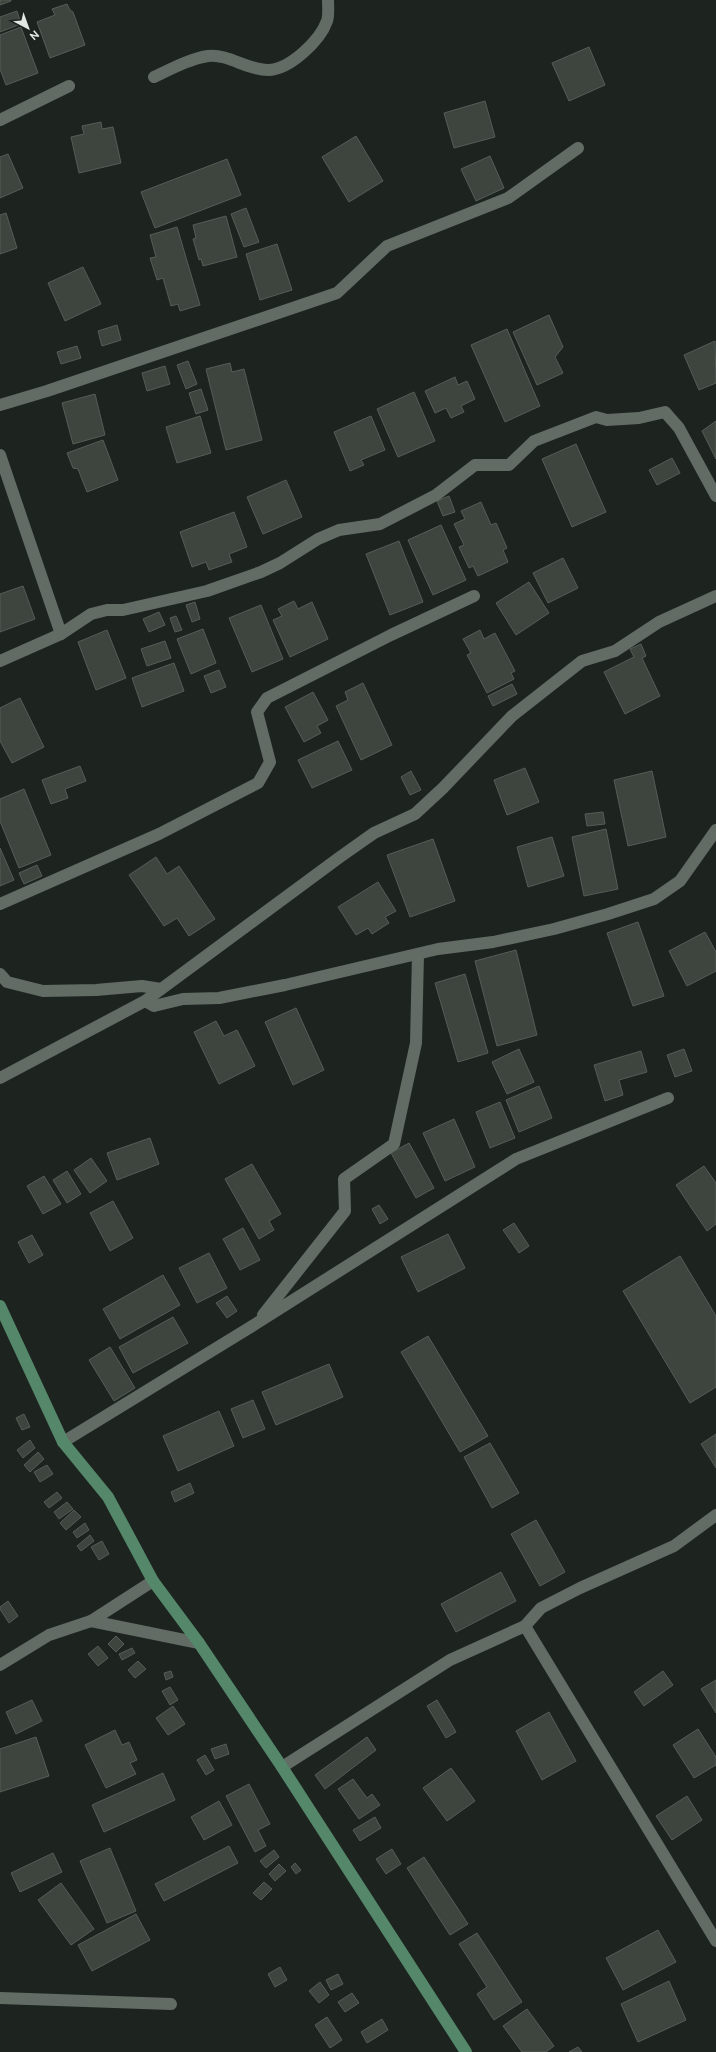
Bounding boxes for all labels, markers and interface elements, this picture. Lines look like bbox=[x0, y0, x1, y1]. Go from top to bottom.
north arrow bbox=[8, 8, 48, 48]
text: N bbox=[28, 28, 42, 43]

